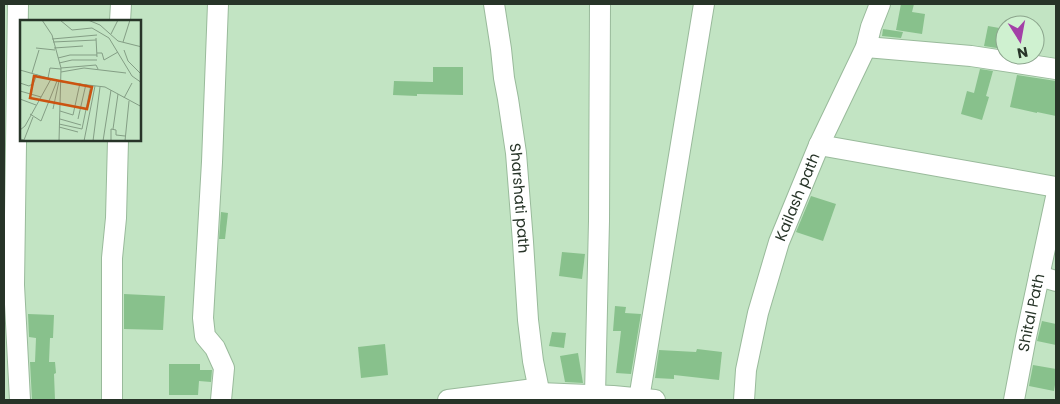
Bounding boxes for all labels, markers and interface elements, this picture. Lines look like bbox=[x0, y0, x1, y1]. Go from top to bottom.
north arrow bbox=[995, 15, 1045, 65]
inset map bbox=[20, 20, 141, 141]
text: N bbox=[1015, 42, 1030, 64]
street label: Sharshati path bbox=[505, 142, 535, 254]
street label: Kailash path bbox=[770, 150, 825, 244]
street label: Shital Path bbox=[1012, 272, 1049, 353]

